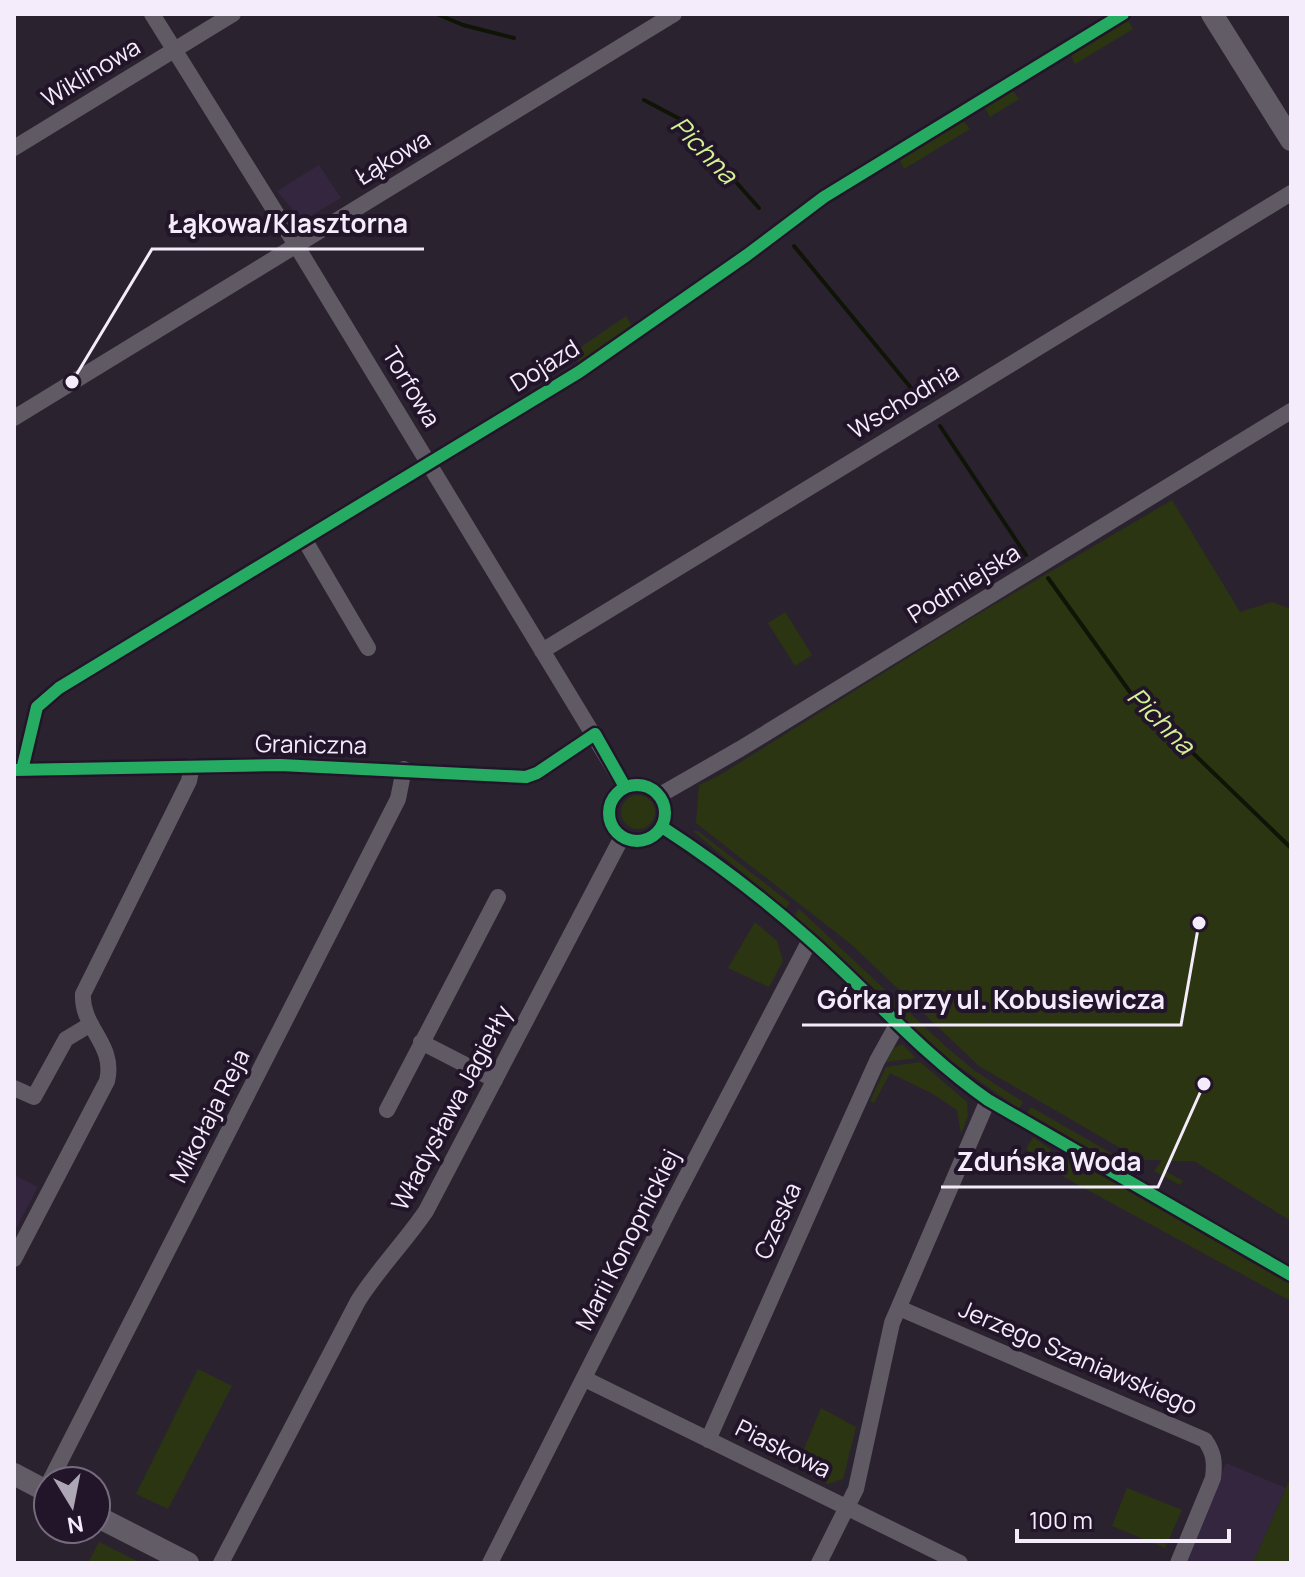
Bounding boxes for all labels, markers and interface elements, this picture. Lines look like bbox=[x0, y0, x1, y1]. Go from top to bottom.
street label: Wiklinowa bbox=[35, 29, 146, 114]
water label: Pichna bbox=[663, 107, 747, 192]
street label: Łąkowa bbox=[349, 121, 436, 192]
callout: Łąkowa/Klasztorna bbox=[152, 199, 424, 249]
text: Łąkowa/Klasztorna bbox=[168, 205, 408, 241]
street label: Dojazd bbox=[503, 331, 585, 399]
street label: Torfowa bbox=[375, 340, 449, 432]
street label: Wschodnia bbox=[842, 354, 965, 446]
street label: Podmiejska bbox=[901, 535, 1026, 630]
water label: Pichna bbox=[1120, 679, 1204, 763]
street label: Graniczna bbox=[255, 726, 367, 761]
callout: Górka przy ul. Kobusiewicza bbox=[802, 975, 1181, 1025]
text: Górka przy ul. Kobusiewicza bbox=[817, 981, 1165, 1017]
street label: Władysława Jagiełły bbox=[383, 999, 519, 1216]
street label: Mikołaja Reja bbox=[161, 1043, 257, 1188]
callout: Zduńska Woda bbox=[941, 1137, 1158, 1187]
street label: Marii Konopnickiej bbox=[567, 1143, 687, 1335]
text: Zduńska Woda bbox=[957, 1143, 1141, 1179]
street label: Czeska bbox=[745, 1177, 808, 1264]
street label: Jerzego Szaniawskiego bbox=[954, 1291, 1203, 1422]
street label: Piaskowa bbox=[730, 1410, 837, 1485]
north arrow bbox=[32, 1465, 112, 1545]
scale bar bbox=[1017, 1493, 1229, 1543]
text: 100 m bbox=[1029, 1503, 1093, 1536]
text: N bbox=[65, 1509, 86, 1541]

